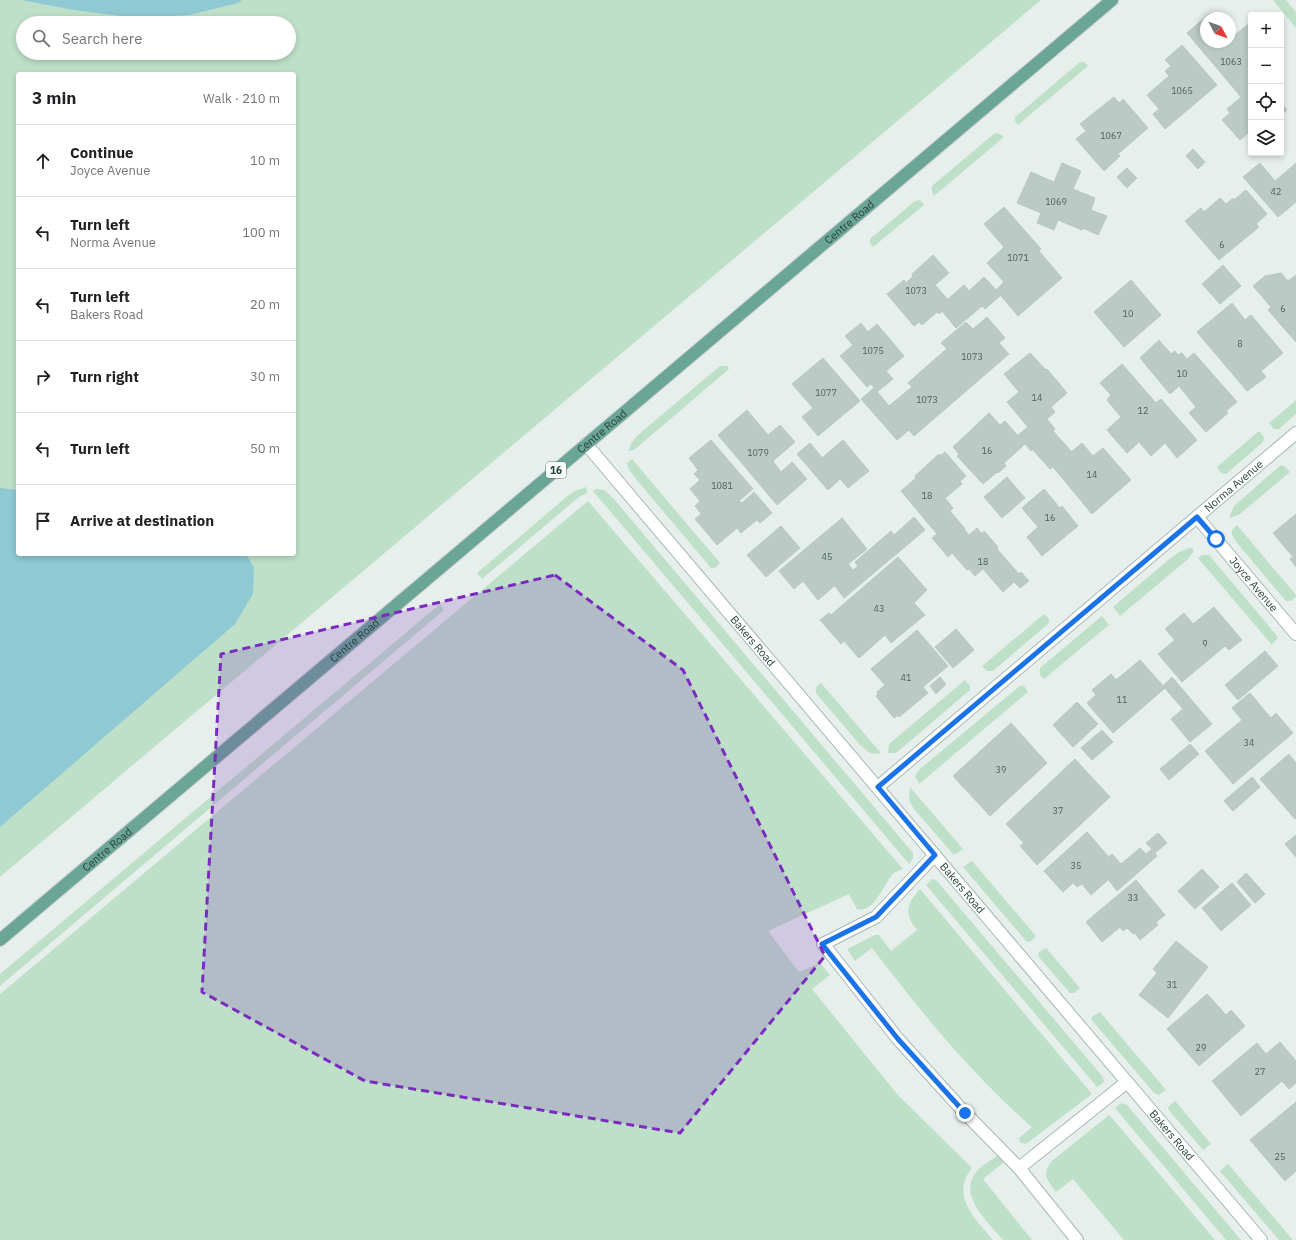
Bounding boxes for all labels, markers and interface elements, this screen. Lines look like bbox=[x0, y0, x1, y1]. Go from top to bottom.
north arrow bbox=[1200, 12, 1236, 48]
map controls bbox=[1248, 12, 1284, 156]
button: + bbox=[1248, 12, 1284, 48]
search box bbox=[16, 16, 296, 60]
icon: search bbox=[30, 27, 52, 49]
text: Search here bbox=[62, 29, 142, 48]
button: − bbox=[1248, 48, 1284, 84]
house number: 1063 bbox=[1220, 56, 1242, 67]
button: locate bbox=[1248, 84, 1284, 120]
house number: 1065 bbox=[1171, 85, 1193, 96]
text: 3 min bbox=[32, 87, 76, 109]
text: Walk · 210 m bbox=[203, 90, 280, 107]
button: layers bbox=[1248, 120, 1284, 156]
house number: 1067 bbox=[1100, 130, 1122, 141]
text: Continue bbox=[70, 143, 134, 162]
icon: ahead bbox=[32, 150, 54, 172]
text: 10 m bbox=[250, 152, 280, 169]
text: Joyce Avenue bbox=[70, 162, 150, 179]
house number: 42 bbox=[1271, 186, 1281, 197]
house number: 1069 bbox=[1045, 196, 1067, 207]
street label: Centre Road bbox=[821, 197, 877, 247]
text: Turn left bbox=[70, 215, 130, 234]
icon: left bbox=[32, 222, 54, 244]
text: 100 m bbox=[242, 224, 280, 241]
text: Norma Avenue bbox=[70, 234, 156, 251]
house number: 6 bbox=[1219, 239, 1225, 250]
house number: 1071 bbox=[1007, 252, 1029, 263]
house number: 1073 bbox=[905, 285, 927, 296]
text: Turn left bbox=[70, 287, 130, 306]
icon: left bbox=[32, 294, 54, 316]
text: 20 m bbox=[250, 296, 280, 313]
house number: 6 bbox=[1280, 303, 1286, 314]
text: Bakers Road bbox=[70, 306, 143, 323]
house number: 10 bbox=[1123, 308, 1133, 319]
house number: 8 bbox=[1237, 338, 1243, 349]
house number: 1075 bbox=[862, 345, 884, 356]
house number: 1073 bbox=[961, 351, 983, 362]
icon: right bbox=[32, 366, 54, 388]
text: Turn right bbox=[70, 367, 139, 386]
text: 30 m bbox=[250, 368, 280, 385]
house number: 10 bbox=[1177, 368, 1187, 379]
house number: 1077 bbox=[815, 387, 837, 398]
house number: 14 bbox=[1032, 392, 1042, 403]
house number: 1073 bbox=[916, 394, 938, 405]
house number: 12 bbox=[1138, 405, 1148, 416]
street label: Centre Road bbox=[574, 406, 630, 456]
icon: left bbox=[32, 438, 54, 460]
text: Turn left bbox=[70, 439, 130, 458]
text: 50 m bbox=[250, 440, 280, 457]
house number: 16 bbox=[982, 445, 992, 456]
house number: 1079 bbox=[747, 447, 769, 458]
street label: Norma Avenue bbox=[1201, 457, 1266, 515]
road number: 16 bbox=[546, 462, 566, 478]
house number: 14 bbox=[1087, 469, 1097, 480]
house number: 1081 bbox=[711, 480, 733, 491]
house number: 18 bbox=[922, 490, 932, 501]
icon: arrive bbox=[32, 510, 54, 532]
text: Arrive at destination bbox=[70, 511, 214, 530]
house number: 16 bbox=[1045, 512, 1055, 523]
route start bbox=[1207, 530, 1225, 548]
house number: 45 bbox=[822, 551, 832, 562]
street label: Joyce Avenue bbox=[1227, 554, 1281, 615]
house number: 18 bbox=[978, 556, 988, 567]
house number: 43 bbox=[874, 603, 884, 614]
street label: Bakers Road bbox=[727, 613, 778, 669]
street label: Centre Road bbox=[327, 615, 382, 665]
house number: 9 bbox=[1202, 638, 1208, 649]
house number: 41 bbox=[901, 672, 911, 683]
house number: 11 bbox=[1117, 694, 1127, 705]
house number: 34 bbox=[1244, 737, 1254, 748]
house number: 39 bbox=[996, 764, 1006, 775]
house number: 37 bbox=[1053, 805, 1063, 816]
street label: Centre Road bbox=[79, 825, 135, 875]
street label: Bakers Road bbox=[937, 860, 988, 916]
house number: 35 bbox=[1071, 860, 1081, 871]
house number: 33 bbox=[1128, 892, 1138, 903]
house number: 31 bbox=[1167, 979, 1177, 990]
house number: 29 bbox=[1196, 1042, 1206, 1053]
house number: 27 bbox=[1255, 1066, 1265, 1077]
route end bbox=[956, 1104, 974, 1122]
street label: Bakers Road bbox=[1147, 1107, 1197, 1163]
house number: 25 bbox=[1275, 1151, 1285, 1162]

